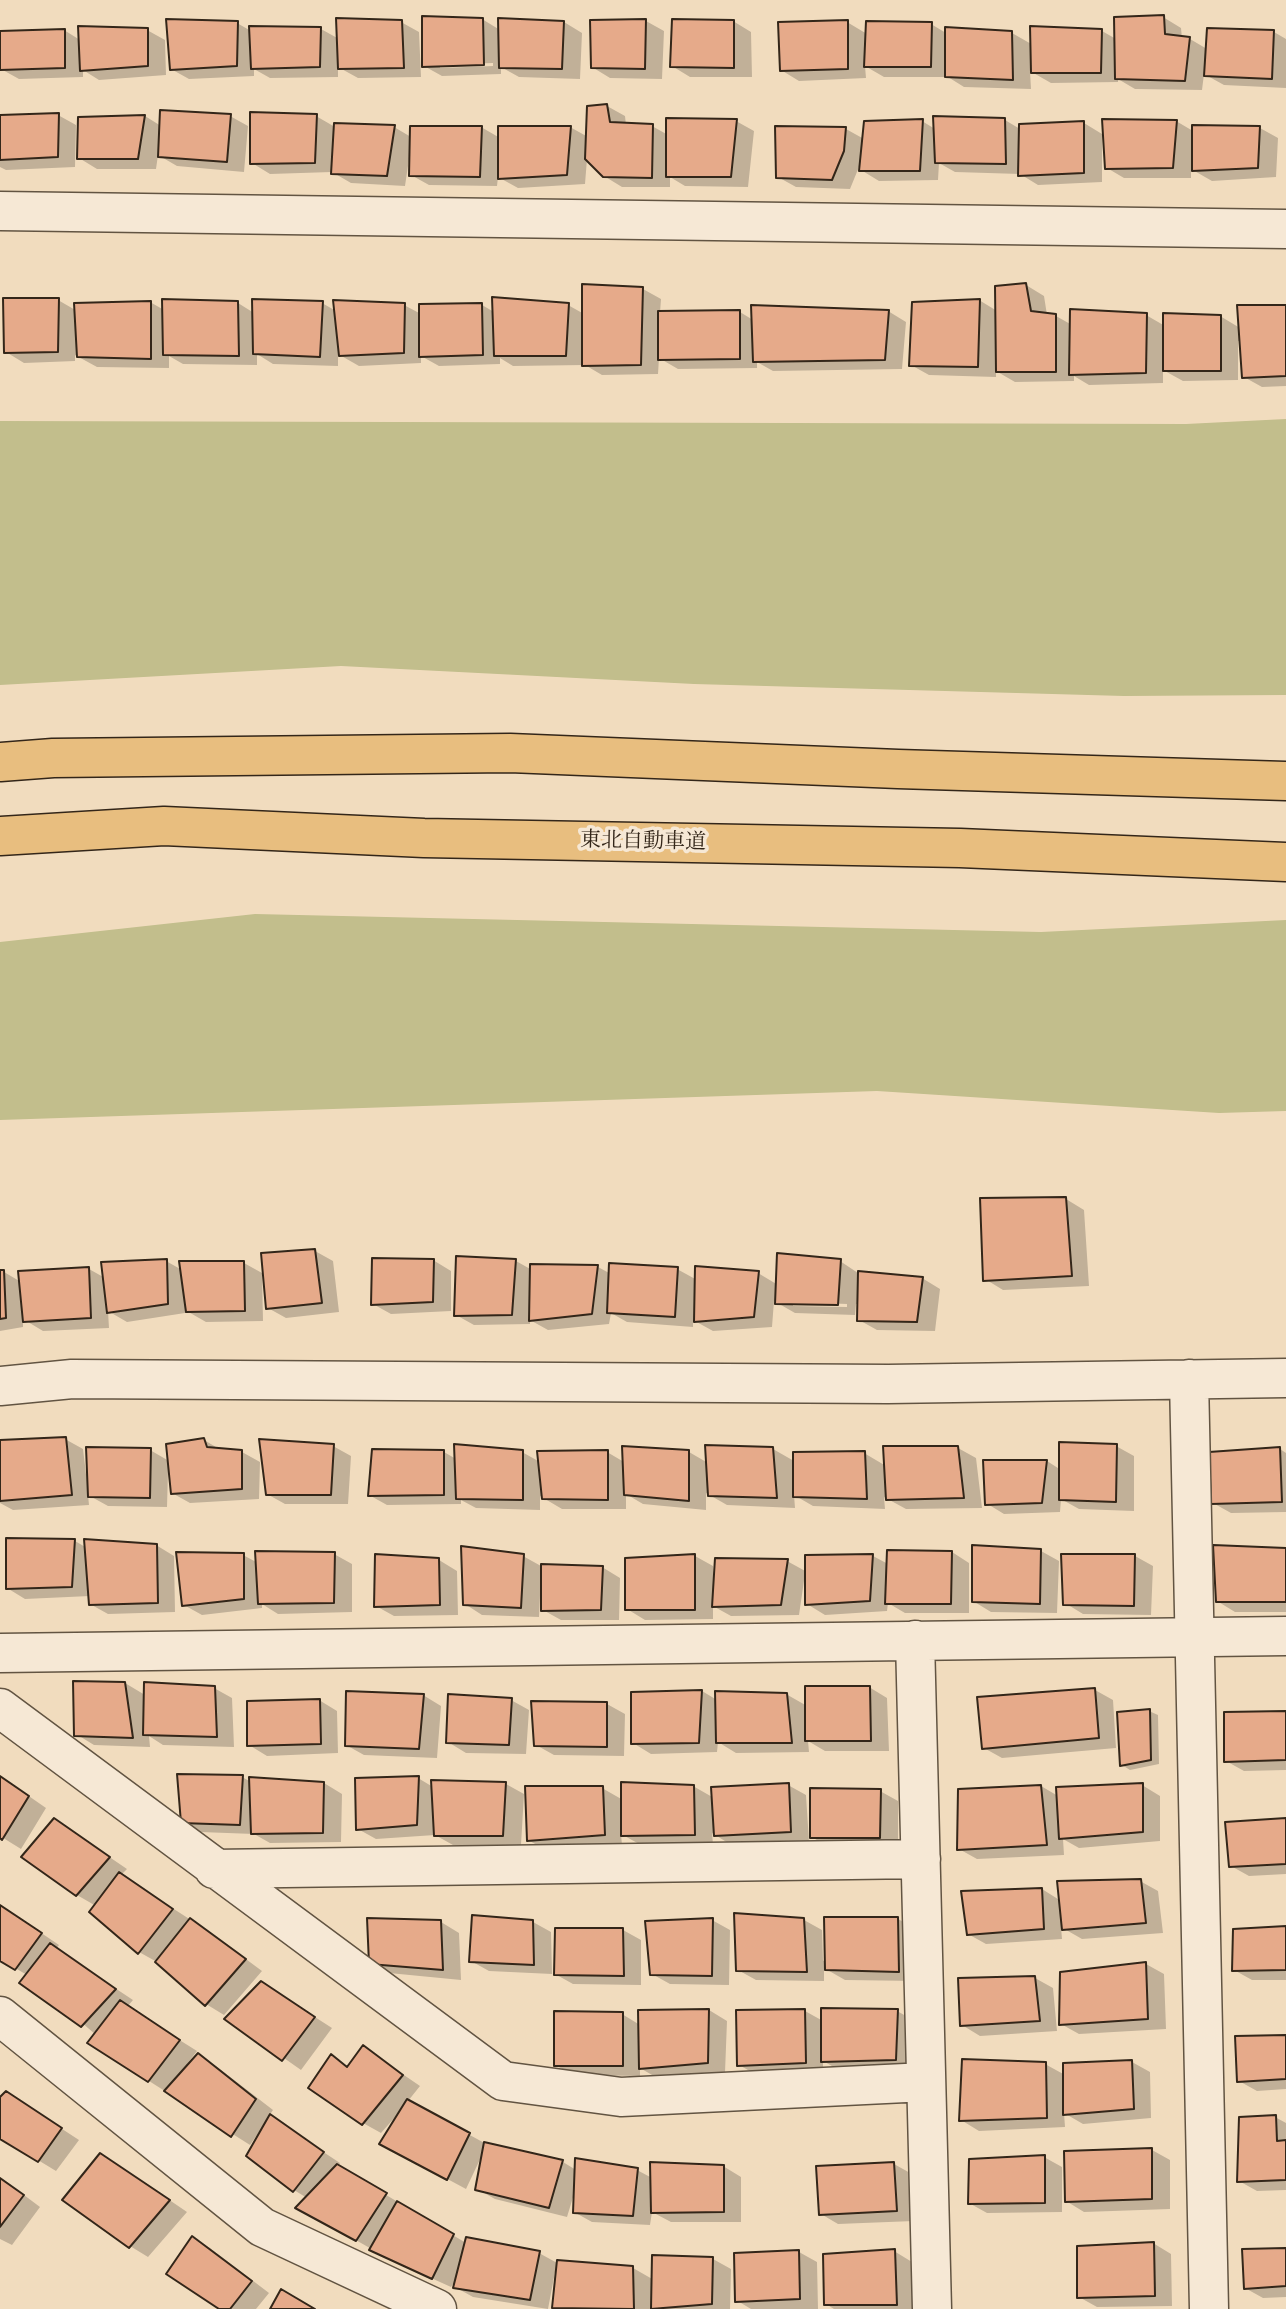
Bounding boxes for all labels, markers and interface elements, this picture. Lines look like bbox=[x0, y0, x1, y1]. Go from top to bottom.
street label: 東北自動車道 bbox=[580, 828, 706, 856]

